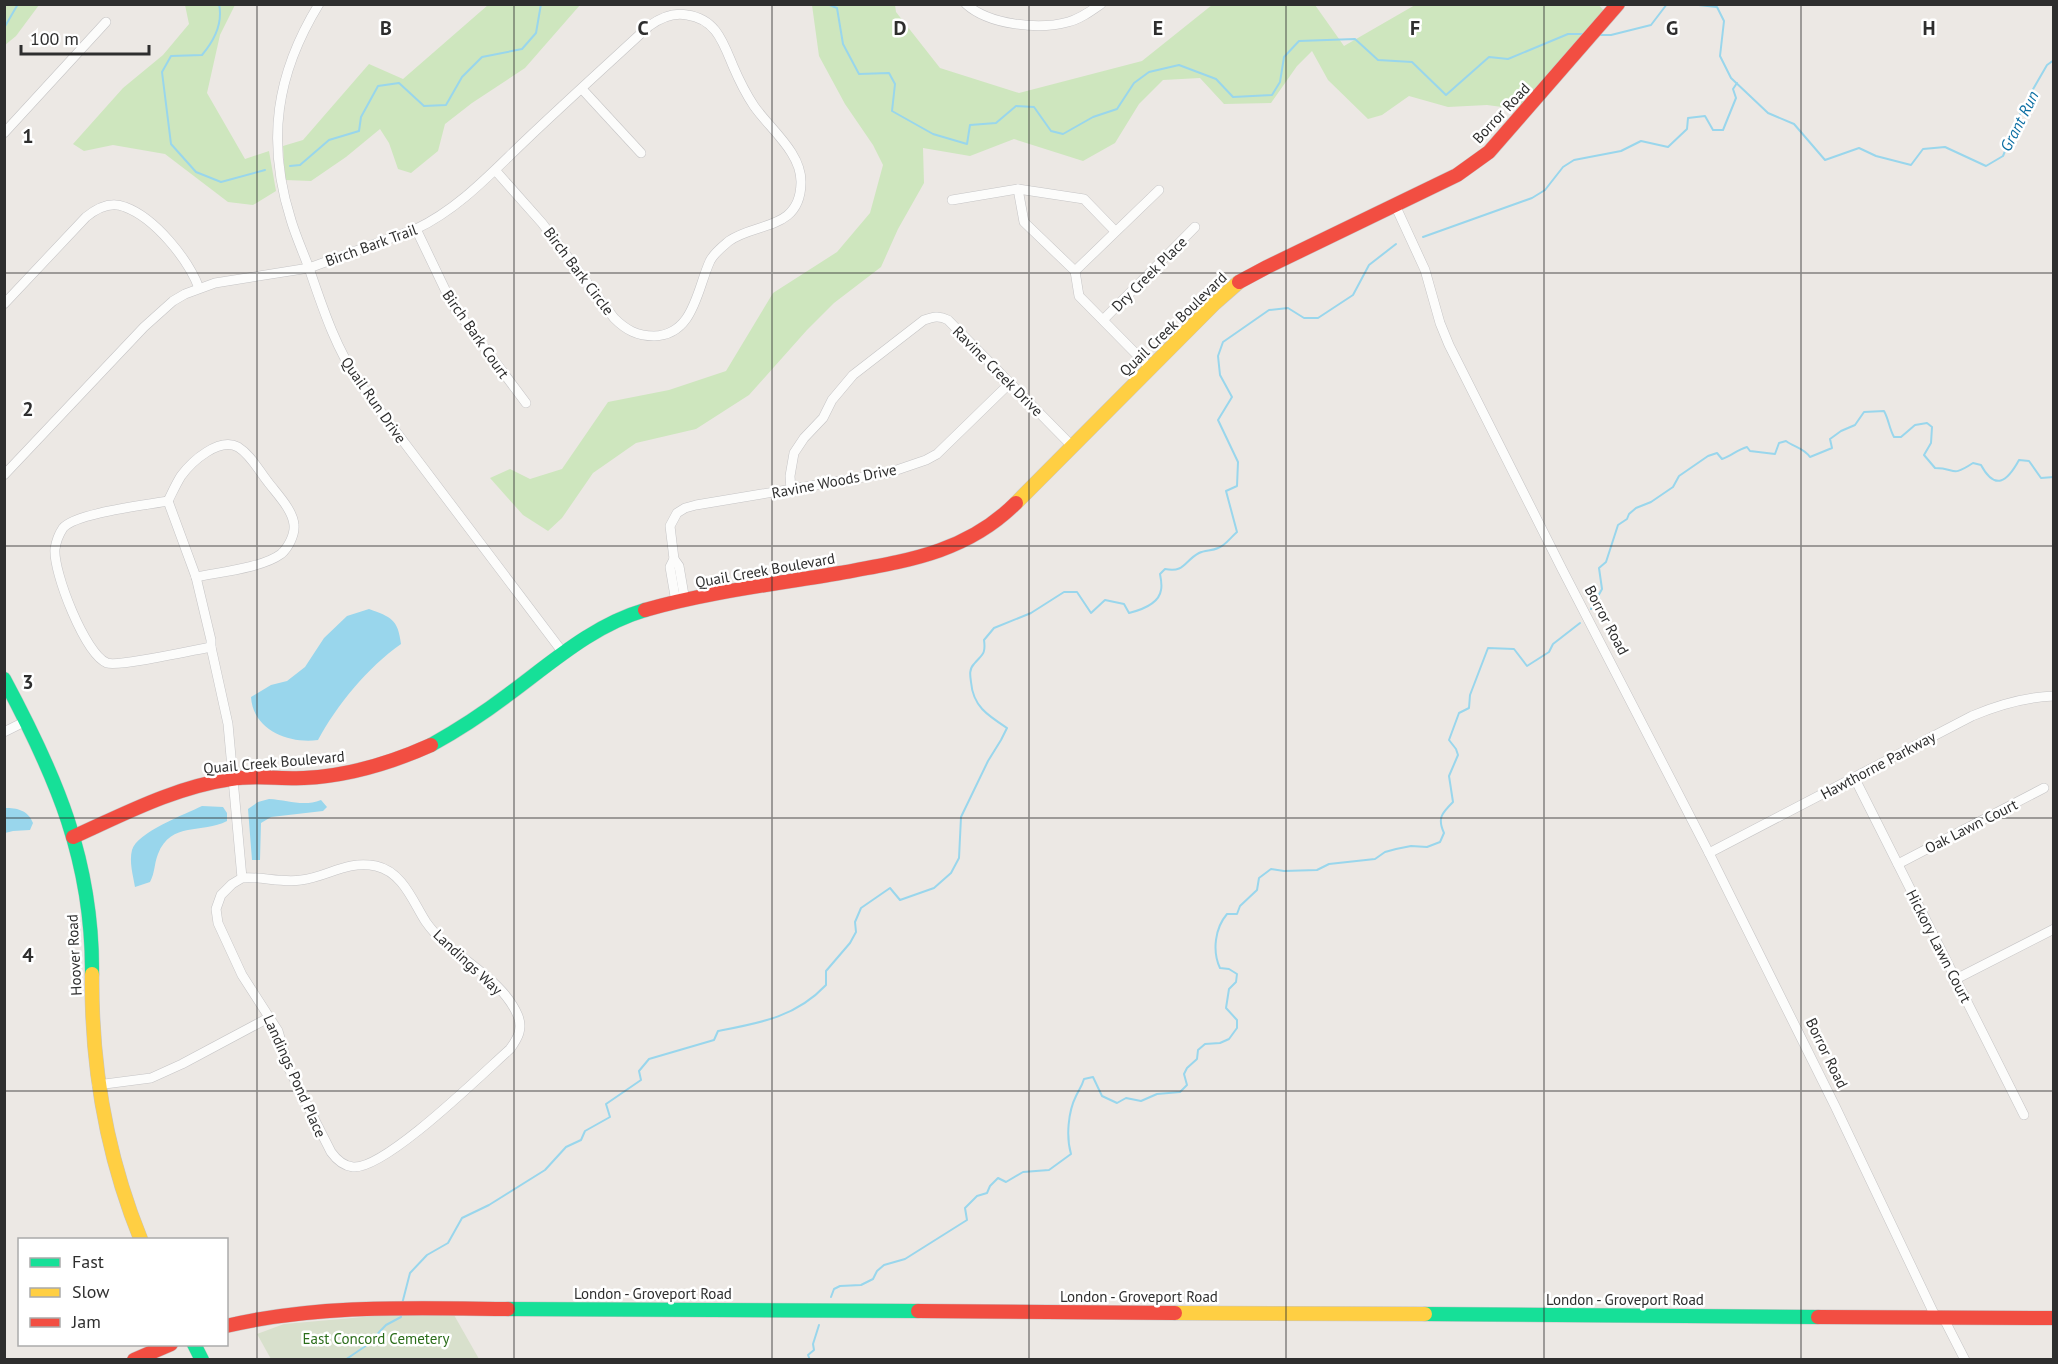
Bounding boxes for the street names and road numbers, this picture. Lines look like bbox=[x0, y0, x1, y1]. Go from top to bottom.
street label: Borror Road bbox=[1468, 79, 1534, 147]
street label: Birch Bark Trail bbox=[323, 219, 420, 270]
street label: Birch Bark Circle bbox=[540, 223, 618, 319]
street label: Dry Creek Place bbox=[1107, 232, 1191, 316]
street label: Quail Creek Boulevard bbox=[1115, 268, 1231, 380]
street label: Birch Bark Court bbox=[438, 286, 514, 382]
street label: Ravine Creek Drive bbox=[949, 322, 1047, 420]
street label: Quail Run Drive bbox=[337, 353, 411, 447]
street label: Ravine Woods Drive bbox=[770, 460, 898, 502]
street label: Quail Creek Boulevard bbox=[694, 548, 836, 592]
street label: Borror Road bbox=[1581, 582, 1633, 658]
street label: Hawthorne Parkway bbox=[1817, 727, 1939, 803]
street label: Quail Creek Boulevard bbox=[203, 746, 345, 778]
street label: Oak Lawn Court bbox=[1922, 795, 2020, 857]
street label: Hickory Lawn Court bbox=[1902, 886, 1976, 1006]
street label: Hoover Road bbox=[62, 914, 86, 996]
street label: Landings Way bbox=[429, 925, 507, 999]
street label: Landings Pond Place bbox=[259, 1012, 331, 1140]
street label: Borror Road bbox=[1802, 1015, 1852, 1091]
street label: London - Groveport Road bbox=[574, 1284, 732, 1303]
street label: London - Groveport Road bbox=[1060, 1287, 1218, 1306]
street label: London - Groveport Road bbox=[1546, 1290, 1704, 1309]

